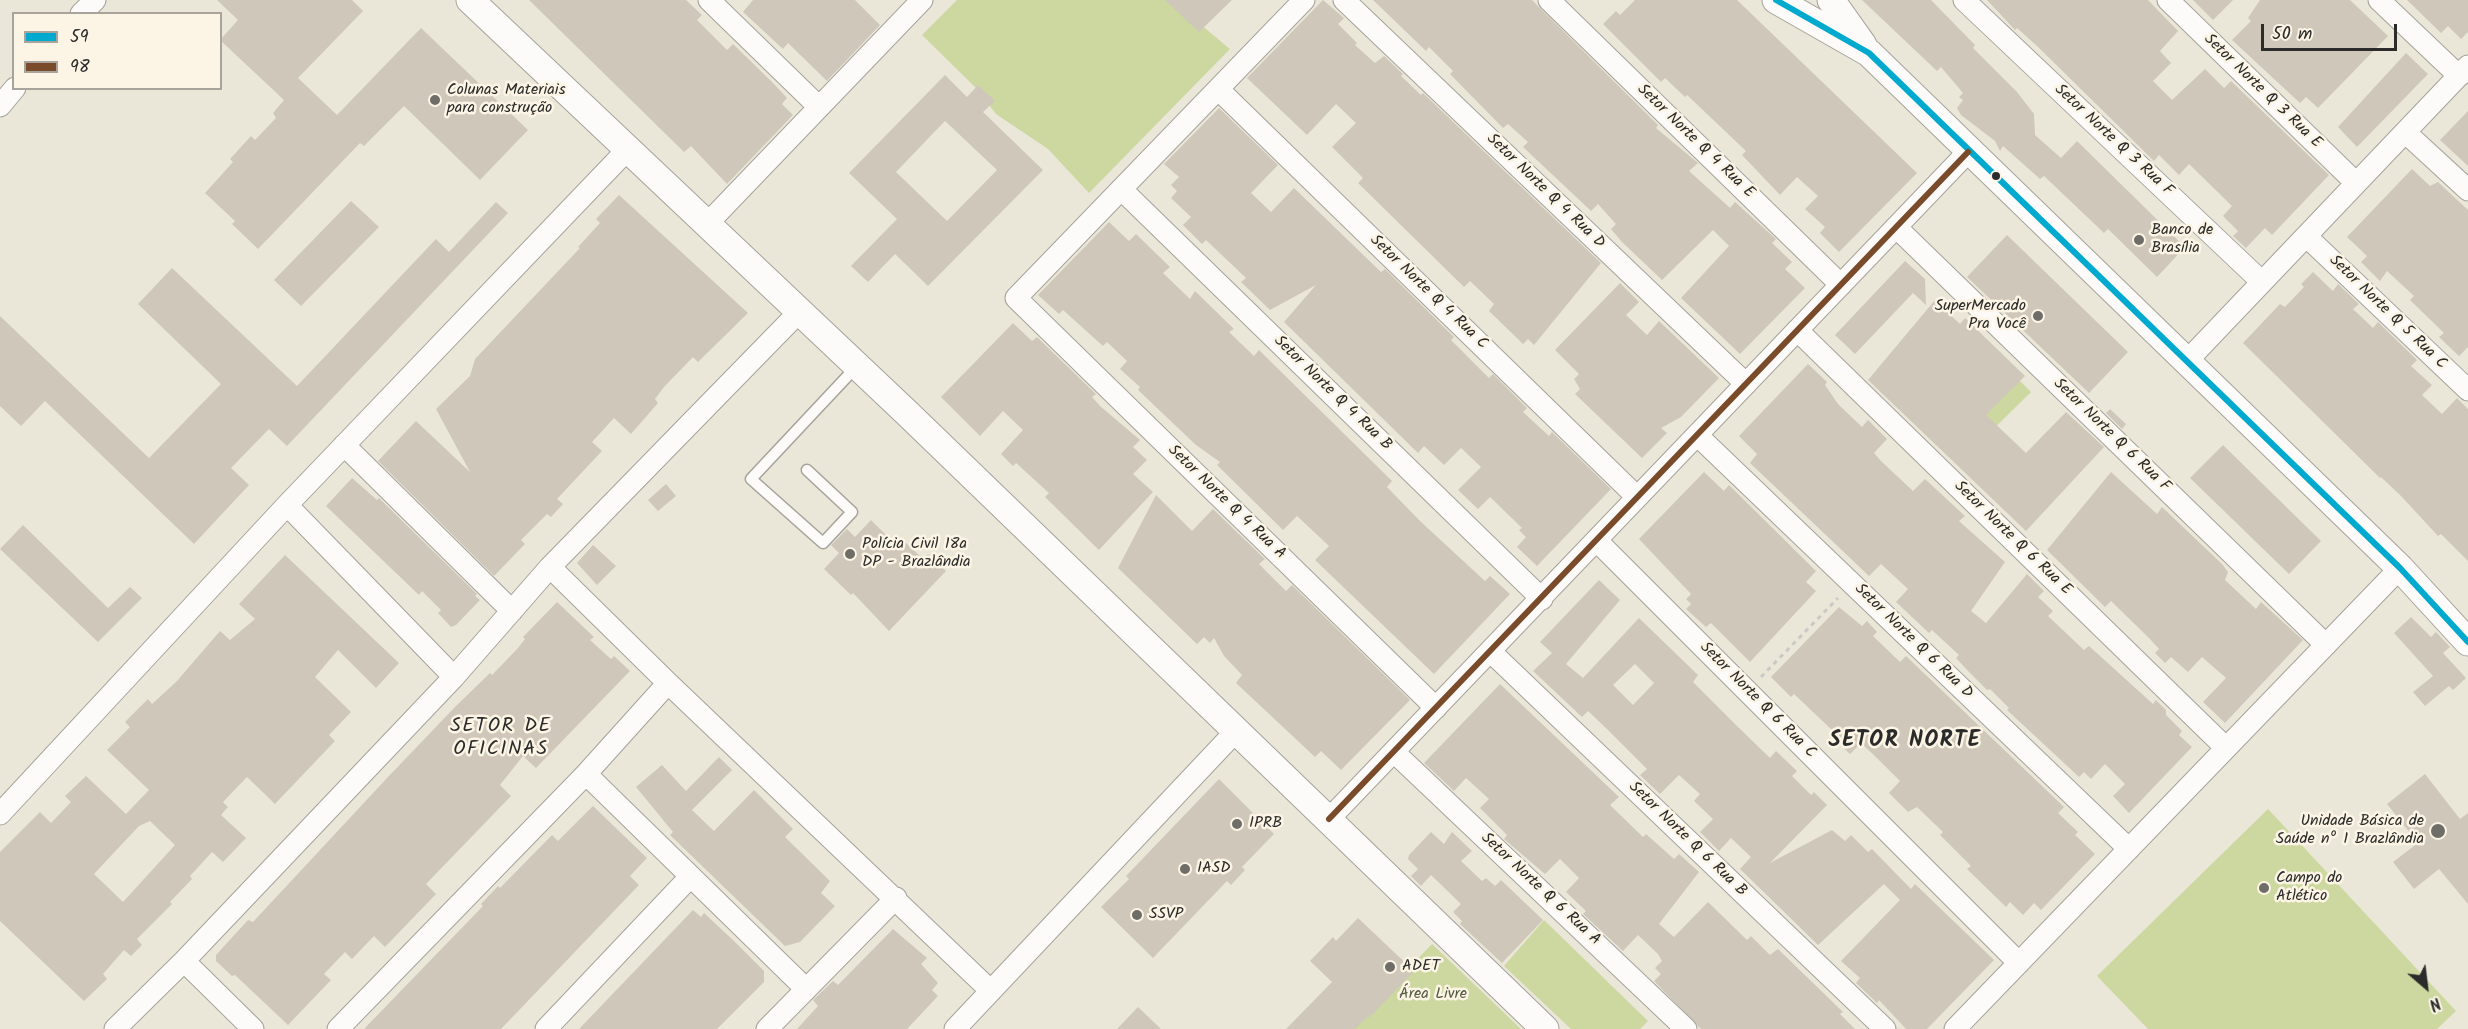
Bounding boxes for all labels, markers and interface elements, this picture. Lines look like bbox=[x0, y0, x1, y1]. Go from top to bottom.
legend bbox=[12, 12, 222, 90]
scale bar bbox=[2264, 12, 2400, 50]
text: 50 m bbox=[2272, 20, 2312, 49]
text: 59 bbox=[70, 23, 88, 52]
street label: Setor Norte Q 3 Rua E bbox=[2199, 31, 2325, 153]
text: 98 bbox=[70, 53, 90, 82]
place label: Colunas Materiais para construção bbox=[447, 81, 565, 119]
street label: Setor Norte Q 4 Rua E bbox=[1632, 81, 1758, 203]
street label: Setor Norte Q 3 Rua F bbox=[2050, 81, 2176, 201]
marker: Colunas Materiais para construção bbox=[428, 93, 442, 107]
street label: Setor Norte Q 4 Rua D bbox=[1482, 130, 1608, 254]
unlabelled marker bbox=[1990, 170, 2002, 182]
place label: Banco de Brasília bbox=[2151, 221, 2213, 259]
street label: Setor Norte Q 4 Rua C bbox=[1365, 232, 1491, 354]
marker: Banco de Brasília bbox=[2132, 233, 2146, 247]
street label: Setor Norte Q 5 Rua C bbox=[2324, 252, 2450, 374]
place label: SuperMercado Pra Você bbox=[1935, 297, 2026, 335]
marker: SuperMercado Pra Você bbox=[2031, 309, 2045, 323]
street label: Setor Norte Q 4 Rua B bbox=[1269, 333, 1395, 455]
street label: Setor Norte Q 6 Rua F bbox=[2048, 375, 2174, 497]
street label: Setor Norte Q 4 Rua A bbox=[1163, 442, 1289, 564]
street label: Setor Norte Q 6 Rua E bbox=[1949, 478, 2075, 600]
place label: Polícia Civil 18a DP - Brazlândia bbox=[862, 535, 971, 573]
marker: Polícia Civil 18a DP - Brazlândia bbox=[843, 547, 857, 561]
street label: Setor Norte Q 6 Rua D bbox=[1850, 580, 1976, 704]
street label: Setor Norte Q 6 Rua C bbox=[1695, 639, 1819, 763]
district label: SETOR DE OFICINAS bbox=[450, 716, 552, 763]
district label: SETOR NORTE bbox=[1829, 729, 1981, 755]
street label: Setor Norte Q 6 Rua B bbox=[1624, 779, 1750, 901]
place label: Unidade Básica de Saúde nº 1 Brazlândia bbox=[2276, 812, 2424, 850]
place label: IPRB bbox=[1249, 814, 1282, 834]
marker: IPRB bbox=[1230, 817, 1244, 831]
marker: Unidade Básica de Saúde nº 1 Brazlândia bbox=[2429, 822, 2447, 840]
street label: Setor Norte Q 6 Rua A bbox=[1476, 830, 1604, 950]
place label: IASD bbox=[1197, 859, 1231, 879]
marker: IASD bbox=[1178, 862, 1192, 876]
place label: Campo do Atlético bbox=[2276, 869, 2342, 907]
marker: Campo do Atlético bbox=[2257, 881, 2271, 895]
place label: SSVP bbox=[1149, 905, 1183, 925]
marker: SSVP bbox=[1130, 908, 1144, 922]
place label: ADET bbox=[1402, 957, 1440, 977]
north arrow bbox=[2396, 957, 2456, 1017]
marker: ADET bbox=[1383, 960, 1397, 974]
park label: Área Livre bbox=[1399, 985, 1467, 1005]
text: N bbox=[2424, 990, 2445, 1017]

